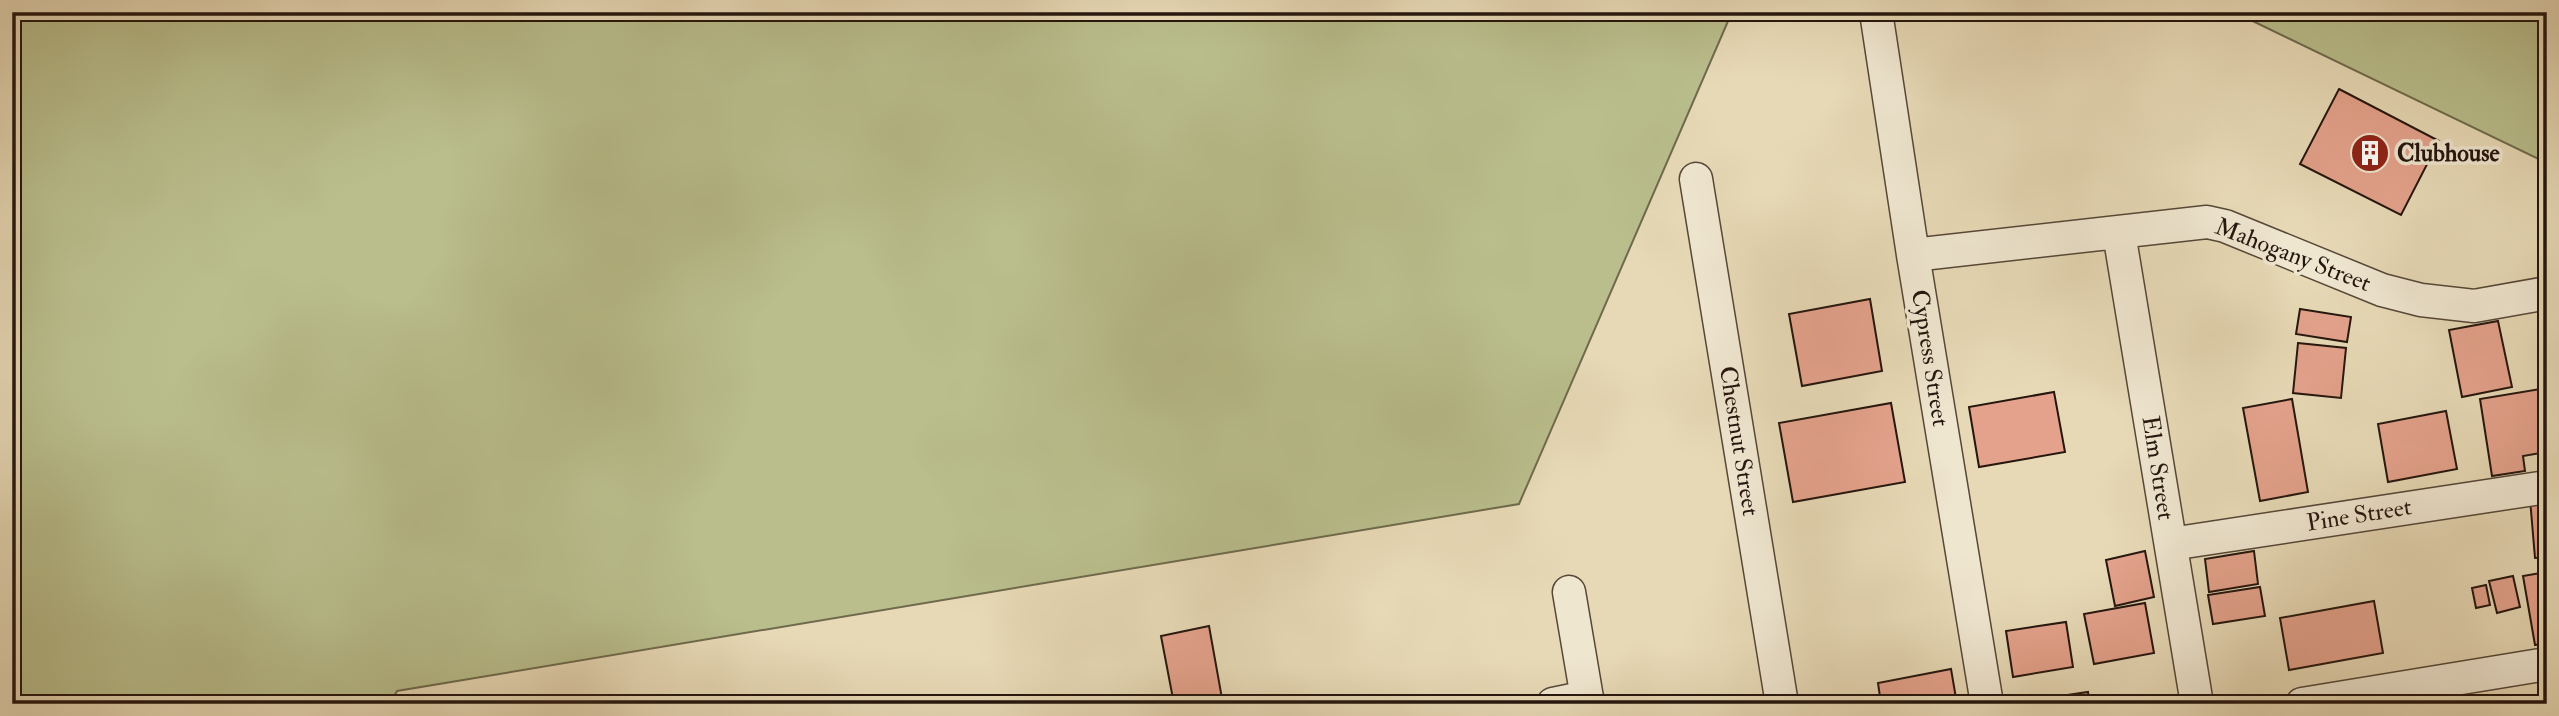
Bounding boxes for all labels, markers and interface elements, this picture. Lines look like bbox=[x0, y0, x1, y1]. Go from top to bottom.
building icon: Clubhouse bbox=[2349, 132, 2391, 174]
place label: Clubhouse bbox=[2397, 138, 2499, 169]
street label: Mahogany Street bbox=[2211, 211, 2375, 299]
street label: Cypress Street bbox=[1904, 287, 1956, 429]
street label: Chestnut Street bbox=[1712, 364, 1766, 518]
street label: Elm Street bbox=[2134, 414, 2182, 522]
street label: Pine Street bbox=[2304, 491, 2414, 539]

